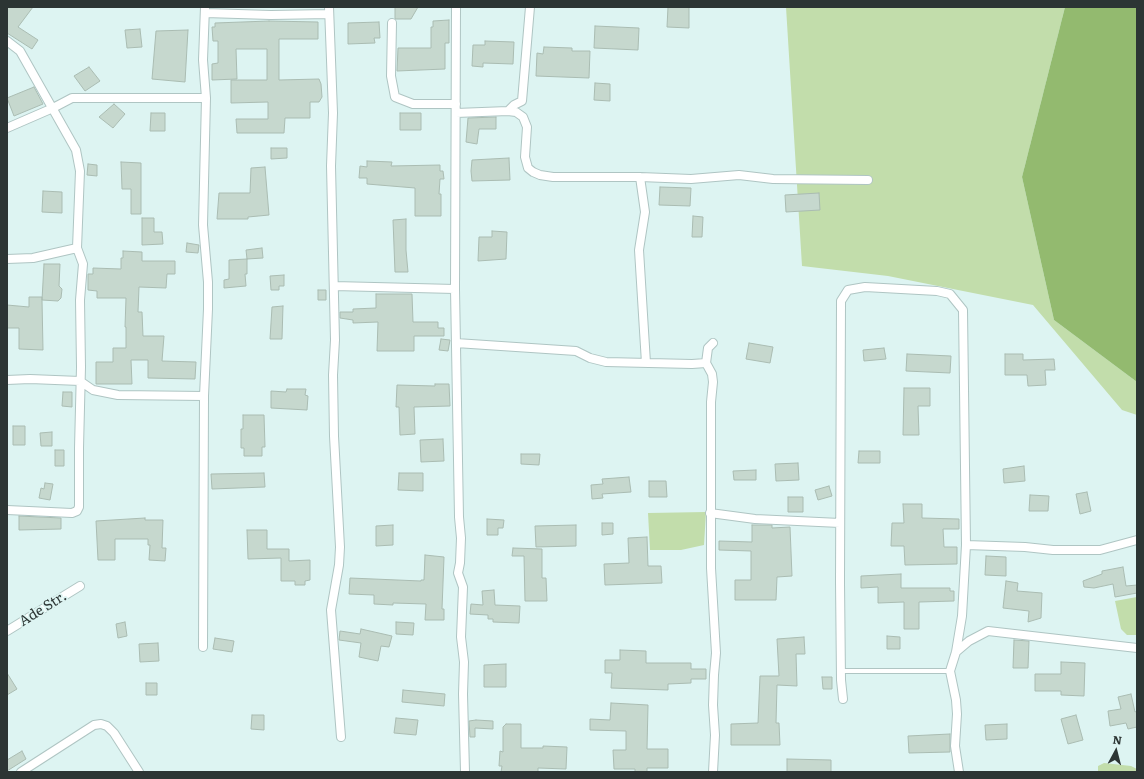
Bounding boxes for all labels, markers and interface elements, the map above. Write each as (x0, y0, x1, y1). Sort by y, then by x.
street label: Ade Str. (16, 588, 70, 630)
north arrow (1096, 731, 1136, 771)
text: N (1112, 731, 1123, 748)

